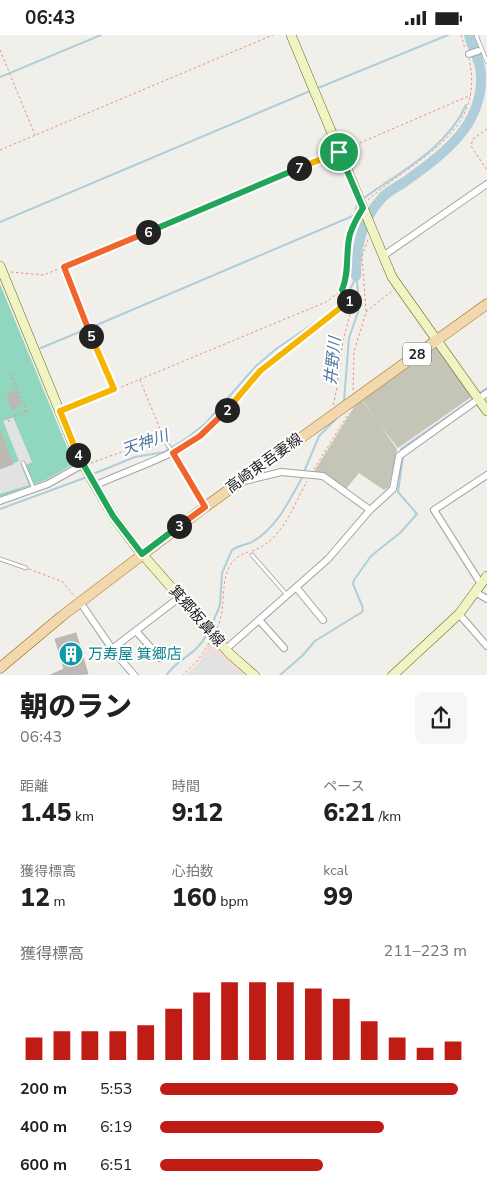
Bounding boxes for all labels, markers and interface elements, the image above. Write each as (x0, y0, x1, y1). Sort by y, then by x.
text: 06:43 (25, 5, 75, 31)
pin (318, 131, 360, 173)
icon: arrive (325, 138, 353, 166)
pin: 7 (286, 155, 312, 181)
text: 7 (295, 159, 304, 178)
pin: 6 (136, 219, 160, 245)
text: 6 (144, 223, 153, 242)
pin: 1 (336, 289, 362, 313)
text: 1 (345, 292, 354, 311)
pin: 5 (78, 323, 104, 349)
text: 5 (87, 327, 96, 346)
water label: 井野川 (320, 334, 347, 386)
road number: 28 (403, 343, 431, 365)
pin: 2 (214, 397, 240, 423)
text: 2 (223, 401, 232, 420)
water label: 天神川 (119, 424, 173, 461)
street label: 高崎東吾妻線 (222, 428, 306, 498)
pin: 4 (66, 443, 90, 467)
text: 4 (74, 446, 83, 465)
pin: 3 (166, 513, 192, 539)
text: 3 (175, 517, 184, 536)
street label: 箕郷板鼻線 (165, 581, 229, 651)
building icon: 万寿屋 箕郷店 (58, 641, 84, 667)
place label: 万寿屋 箕郷店 (88, 644, 182, 664)
text: 朝のラン (20, 688, 132, 726)
button: share (415, 692, 467, 744)
text: 06:43 (20, 726, 62, 748)
text: 距離 (20, 777, 48, 796)
text: 時間 (172, 777, 200, 796)
text: ペース (323, 777, 365, 796)
text: 1.45 (20, 796, 72, 830)
text: 9:12 (172, 796, 223, 830)
text: 6:21 (323, 796, 375, 830)
text: km (72, 807, 94, 826)
text: /km (375, 807, 401, 826)
text: kcal (323, 861, 348, 880)
text: 獲得標高 (20, 862, 76, 881)
text: 心拍数 (172, 862, 214, 881)
text: 99 (323, 880, 353, 914)
text: 12 (20, 881, 50, 915)
text: 160 (172, 881, 217, 915)
text: m (50, 892, 66, 911)
text: bpm (217, 892, 249, 911)
text: 211–223 m (384, 940, 467, 962)
text: 獲得標高 (20, 943, 84, 965)
text: 200 m (20, 1078, 67, 1100)
text: 5:53 (100, 1078, 132, 1100)
text: 400 m (20, 1116, 67, 1138)
text: 6:19 (100, 1116, 132, 1138)
text: 600 m (20, 1154, 67, 1176)
text: 6:51 (100, 1154, 132, 1176)

